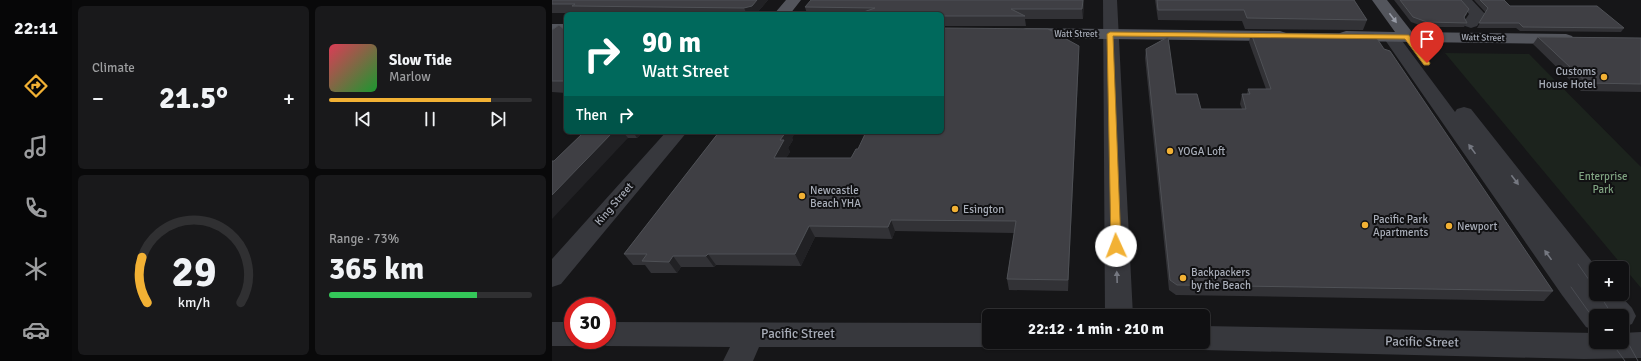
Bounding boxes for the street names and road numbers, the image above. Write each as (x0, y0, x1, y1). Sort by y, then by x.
street label: Watt Street (1054, 29, 1098, 40)
street label: Watt Street (1461, 32, 1505, 44)
street label: King Street (592, 180, 636, 228)
street label: Pacific Street (761, 326, 835, 342)
street label: Pacific Street (1385, 333, 1459, 351)

